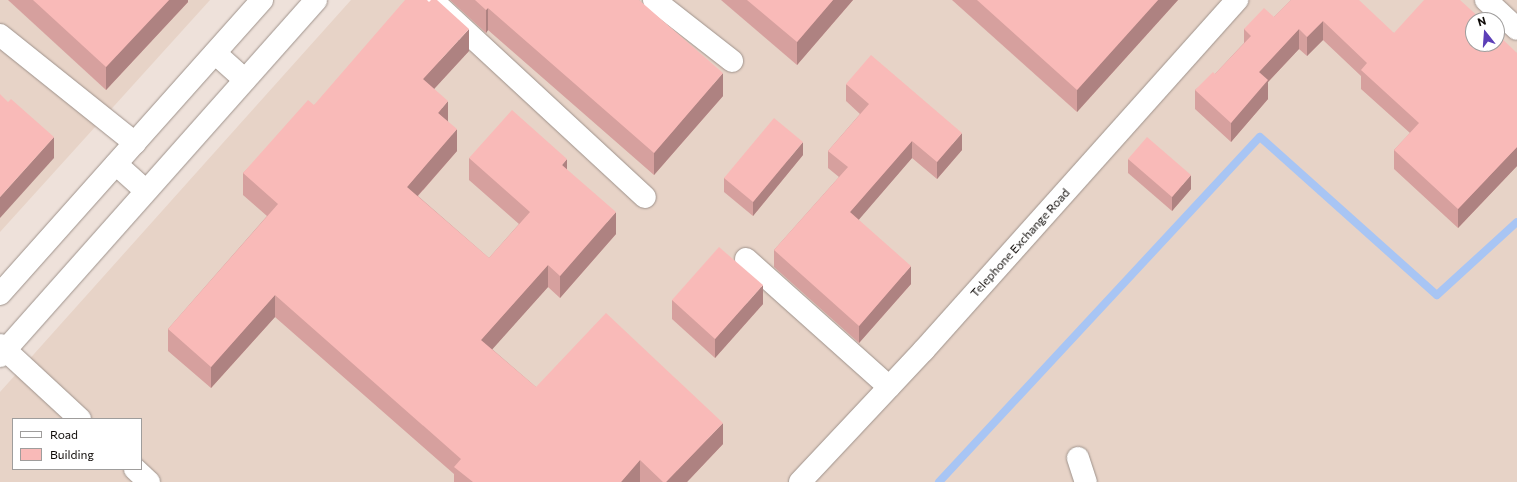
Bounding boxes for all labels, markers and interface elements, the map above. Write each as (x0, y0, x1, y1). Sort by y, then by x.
north arrow (1465, 12, 1505, 52)
text: N (1476, 14, 1487, 28)
street label: Telephone Exchange Road (967, 186, 1073, 300)
legend (12, 418, 142, 470)
text: Road (50, 427, 78, 441)
text: Building (50, 447, 94, 461)

